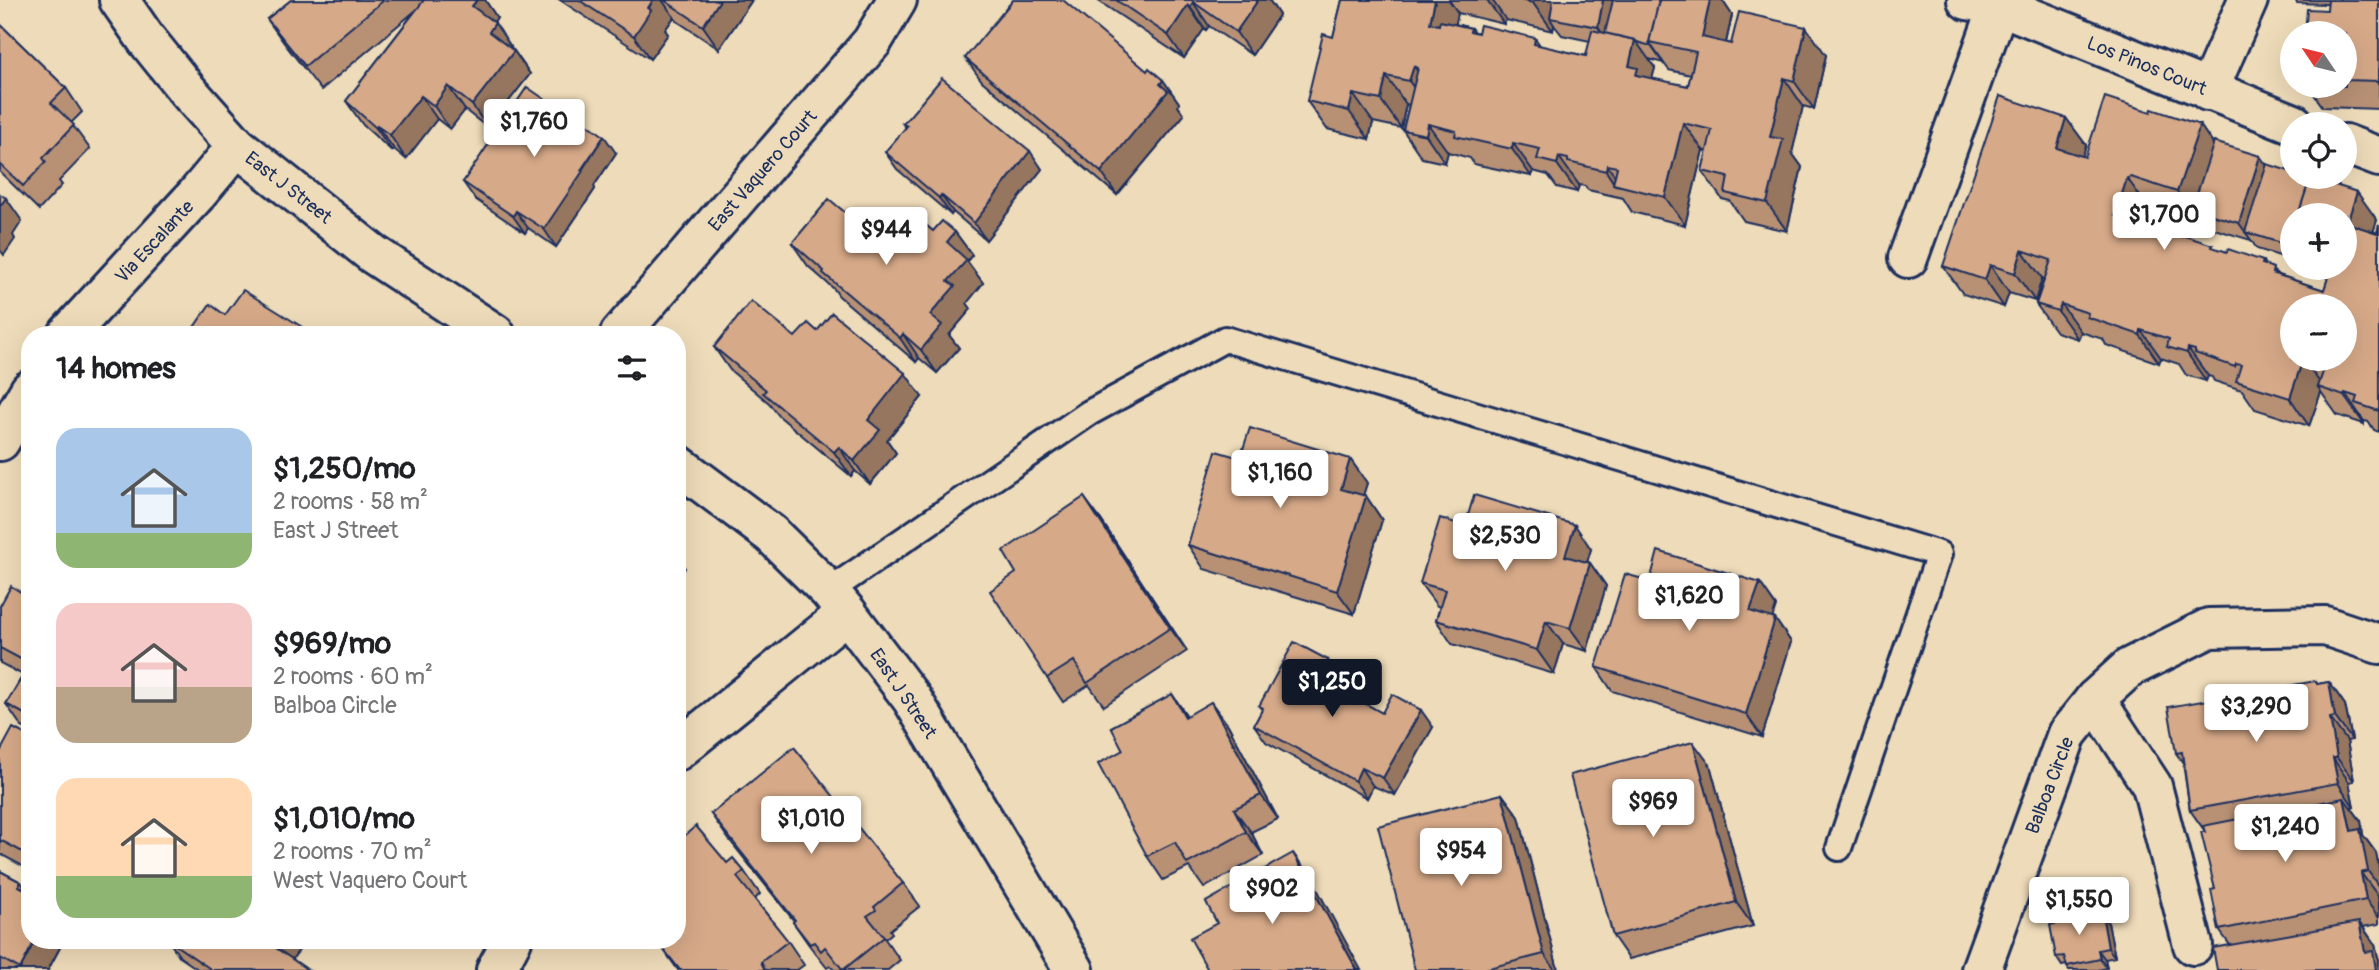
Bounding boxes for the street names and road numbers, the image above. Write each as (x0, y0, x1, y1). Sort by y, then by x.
street label: Los Pinos Court (2083, 31, 2210, 101)
street label: East Vaquero Court (703, 105, 822, 237)
street label: East J Street (240, 146, 337, 229)
street label: Via Escalante (110, 195, 200, 288)
street label: East J Street (864, 644, 942, 744)
street label: Balboa Circle (2020, 733, 2080, 837)

